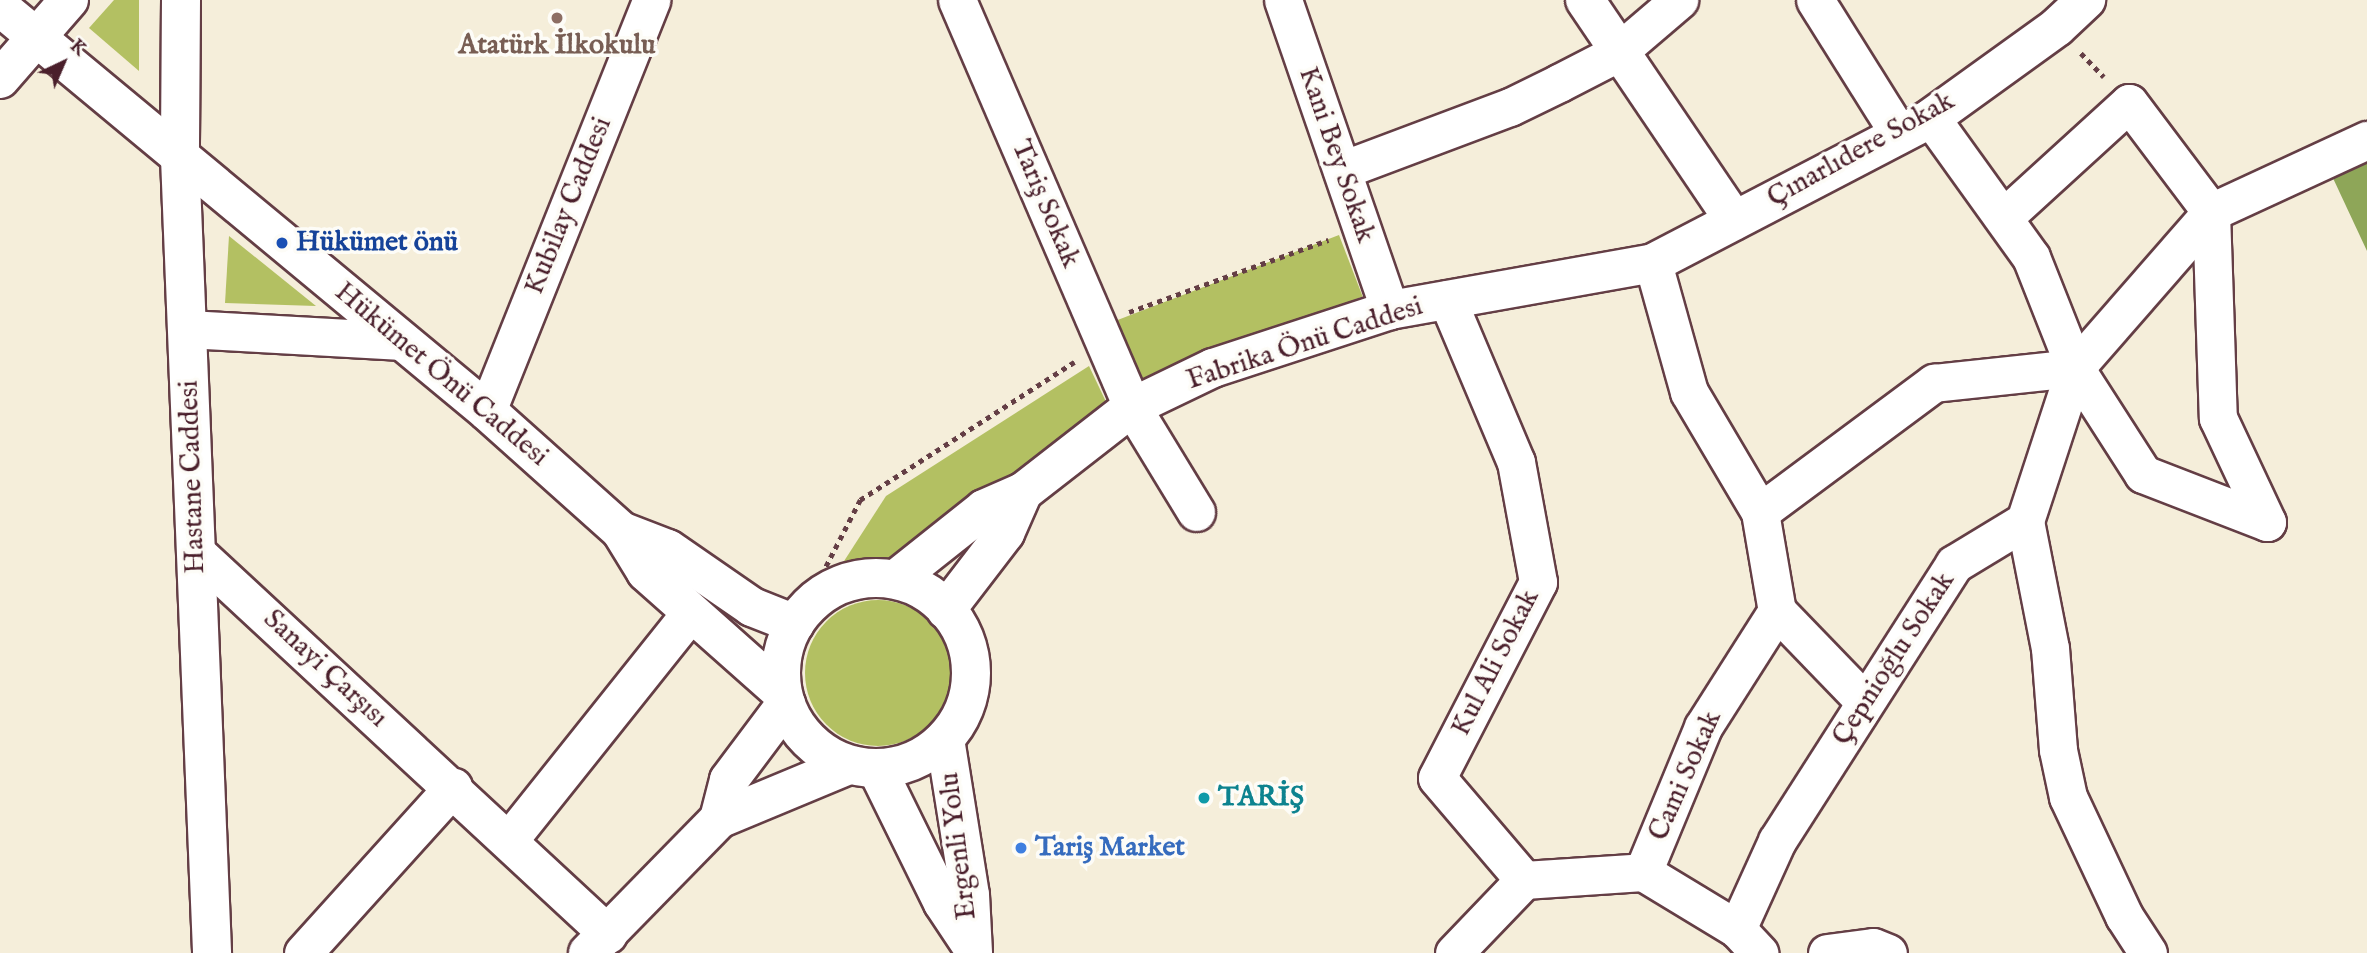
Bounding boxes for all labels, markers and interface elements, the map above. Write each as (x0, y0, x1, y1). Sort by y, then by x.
marker: Atatürk İlkokulu (549, 10, 565, 26)
north arrow (28, 28, 98, 98)
place label: Atatürk İlkokulu (459, 29, 655, 63)
text: K (64, 34, 91, 61)
street label: Kani Bey Sokak (1290, 63, 1382, 247)
street label: Çınarlıdere Sokak (1762, 85, 1960, 215)
street label: Kubilay Caddesi (518, 112, 620, 300)
street label: Tariş Sokak (1003, 135, 1087, 273)
place label: Hükümet önü (296, 226, 458, 260)
marker: Hükümet önü (274, 235, 290, 251)
street label: Hükümet Önü Caddesi (327, 276, 555, 474)
street label: Fabrika Önü Caddesi (1183, 290, 1427, 398)
street label: Hastane Caddesi (173, 380, 213, 574)
street label: Çepnioğlu Sokak (1825, 566, 1963, 752)
street label: Kul Ali Sokak (1445, 584, 1547, 742)
street label: Sanayi Çarşısı (256, 603, 394, 735)
street label: Cami Sokak (1642, 706, 1730, 846)
street label: Ergenli Yolu (933, 770, 985, 922)
place label: TARİŞ (1218, 781, 1304, 815)
marker: TARİŞ (1196, 790, 1212, 806)
place label: Tariş Market (1035, 831, 1185, 865)
marker: Tariş Market (1013, 840, 1029, 856)

